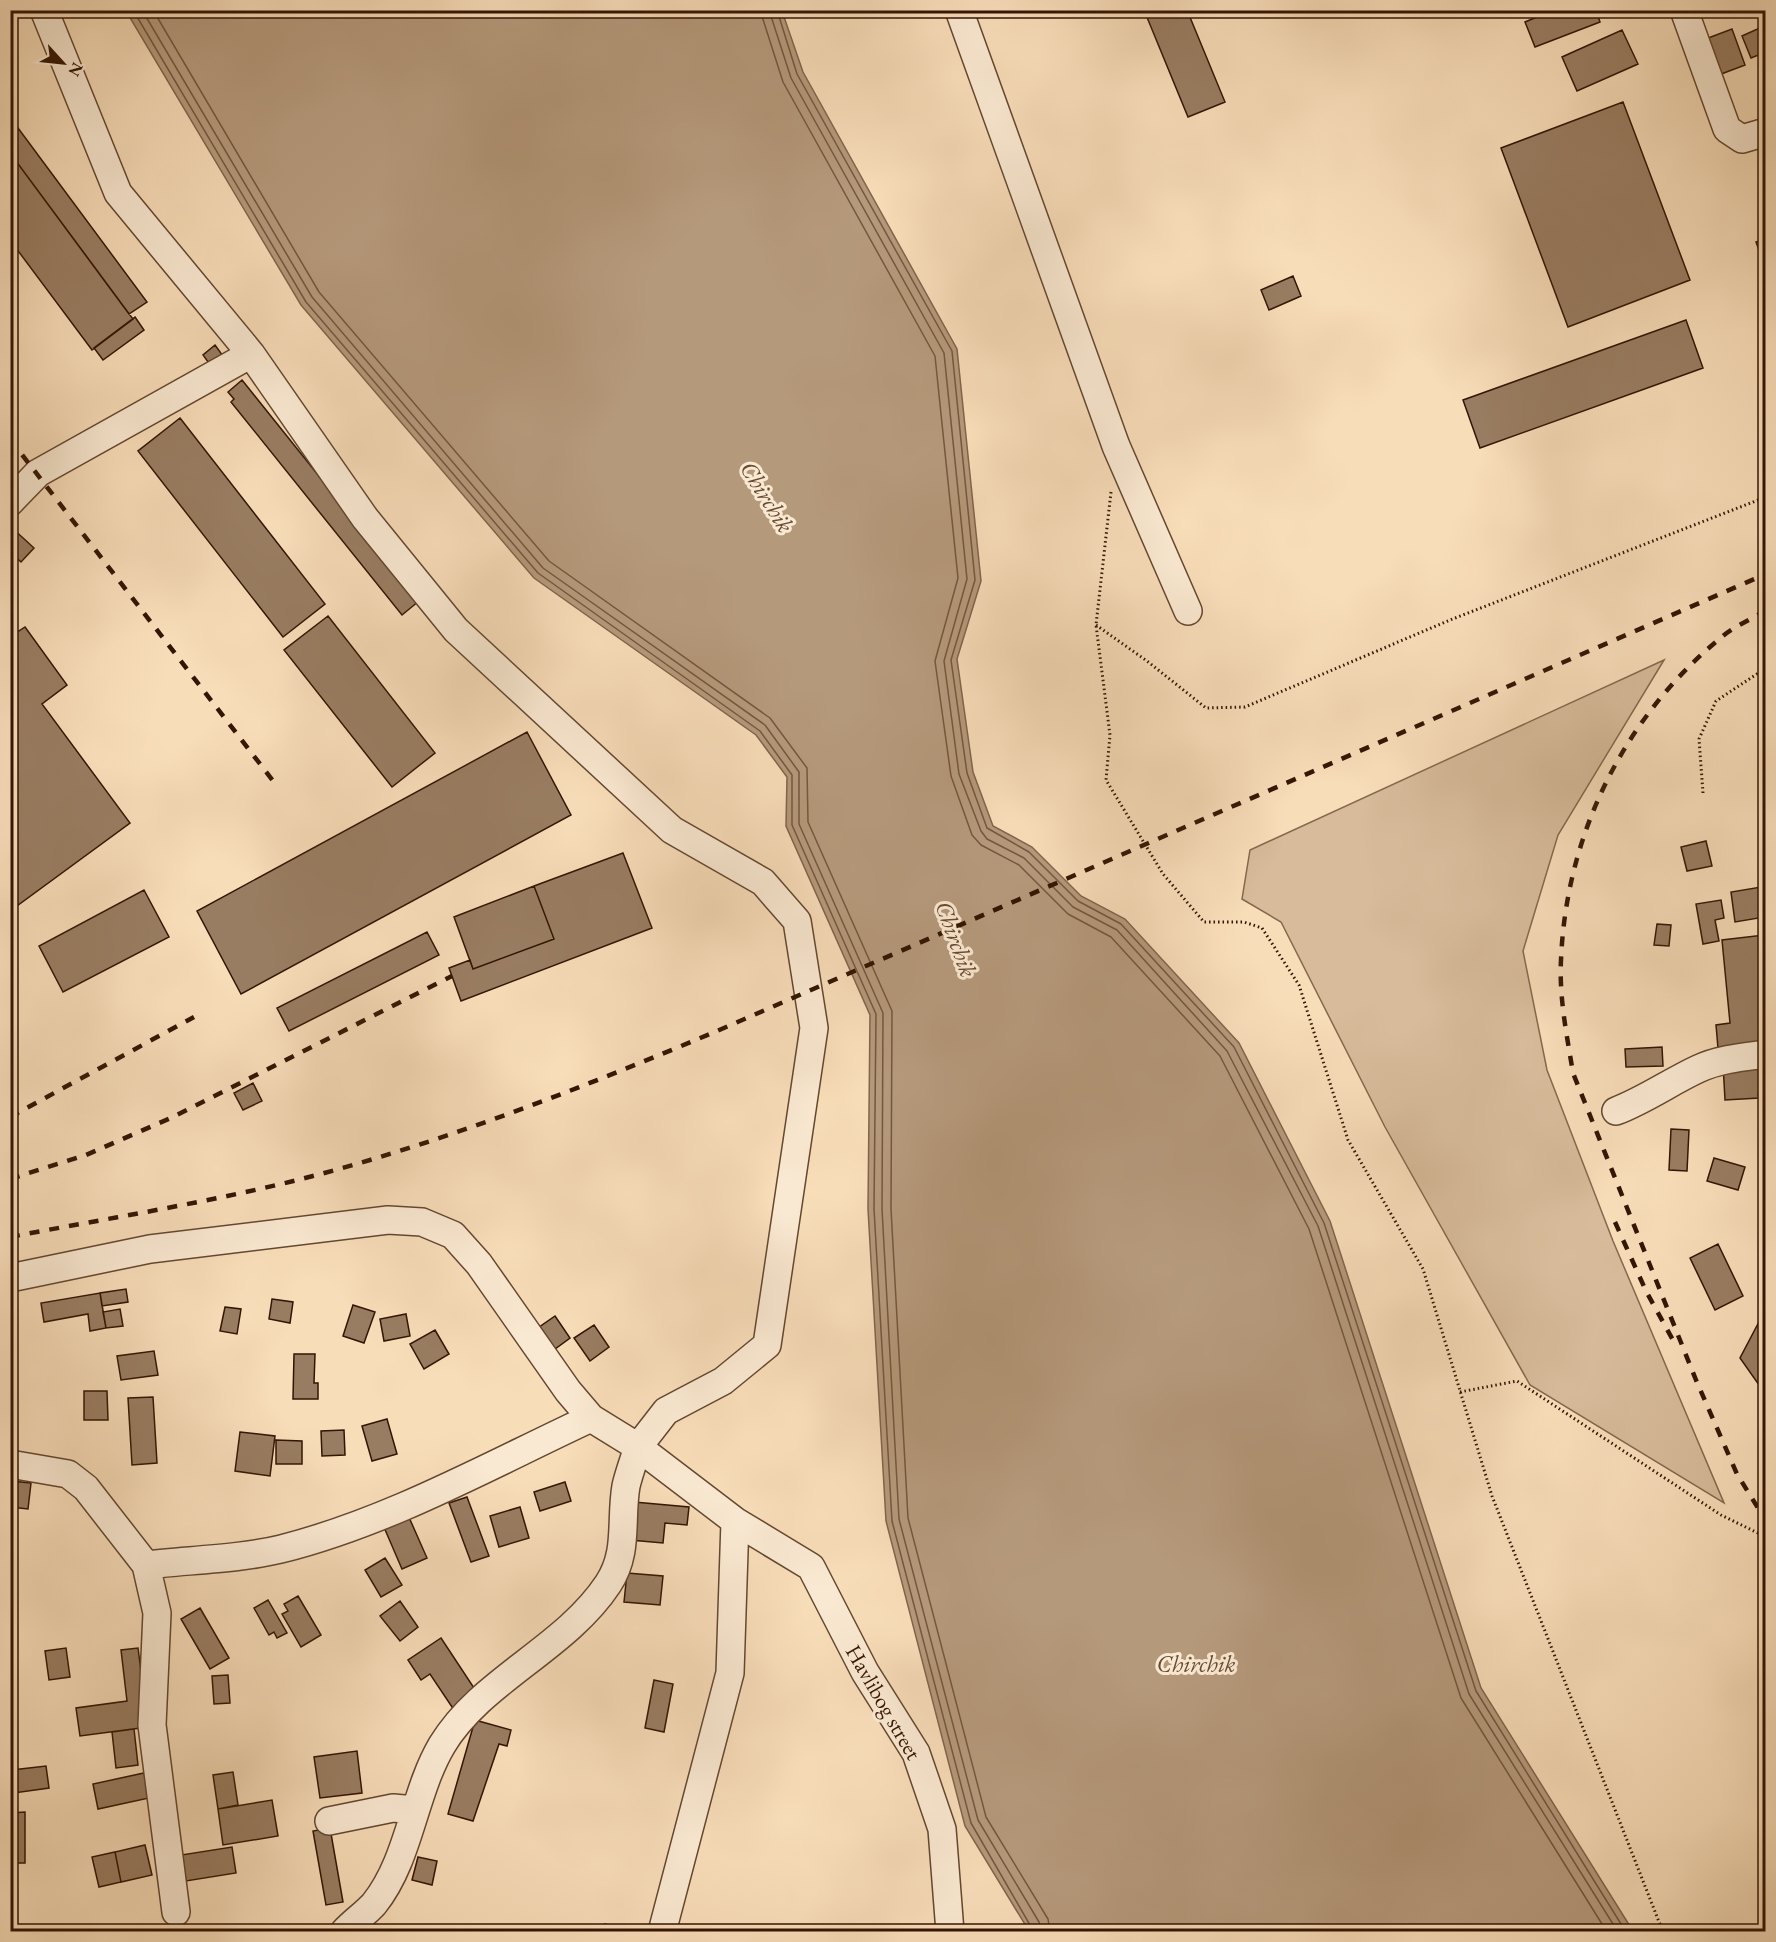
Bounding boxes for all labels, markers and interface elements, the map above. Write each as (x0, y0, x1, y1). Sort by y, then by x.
north arrow (33, 33, 93, 93)
text: N (64, 59, 88, 80)
water label: Chirchik (733, 455, 801, 538)
water label: Chirchik (928, 897, 985, 981)
street label: Hаvlibog street (839, 1639, 928, 1765)
water label: Chirchik (1157, 1648, 1235, 1679)

